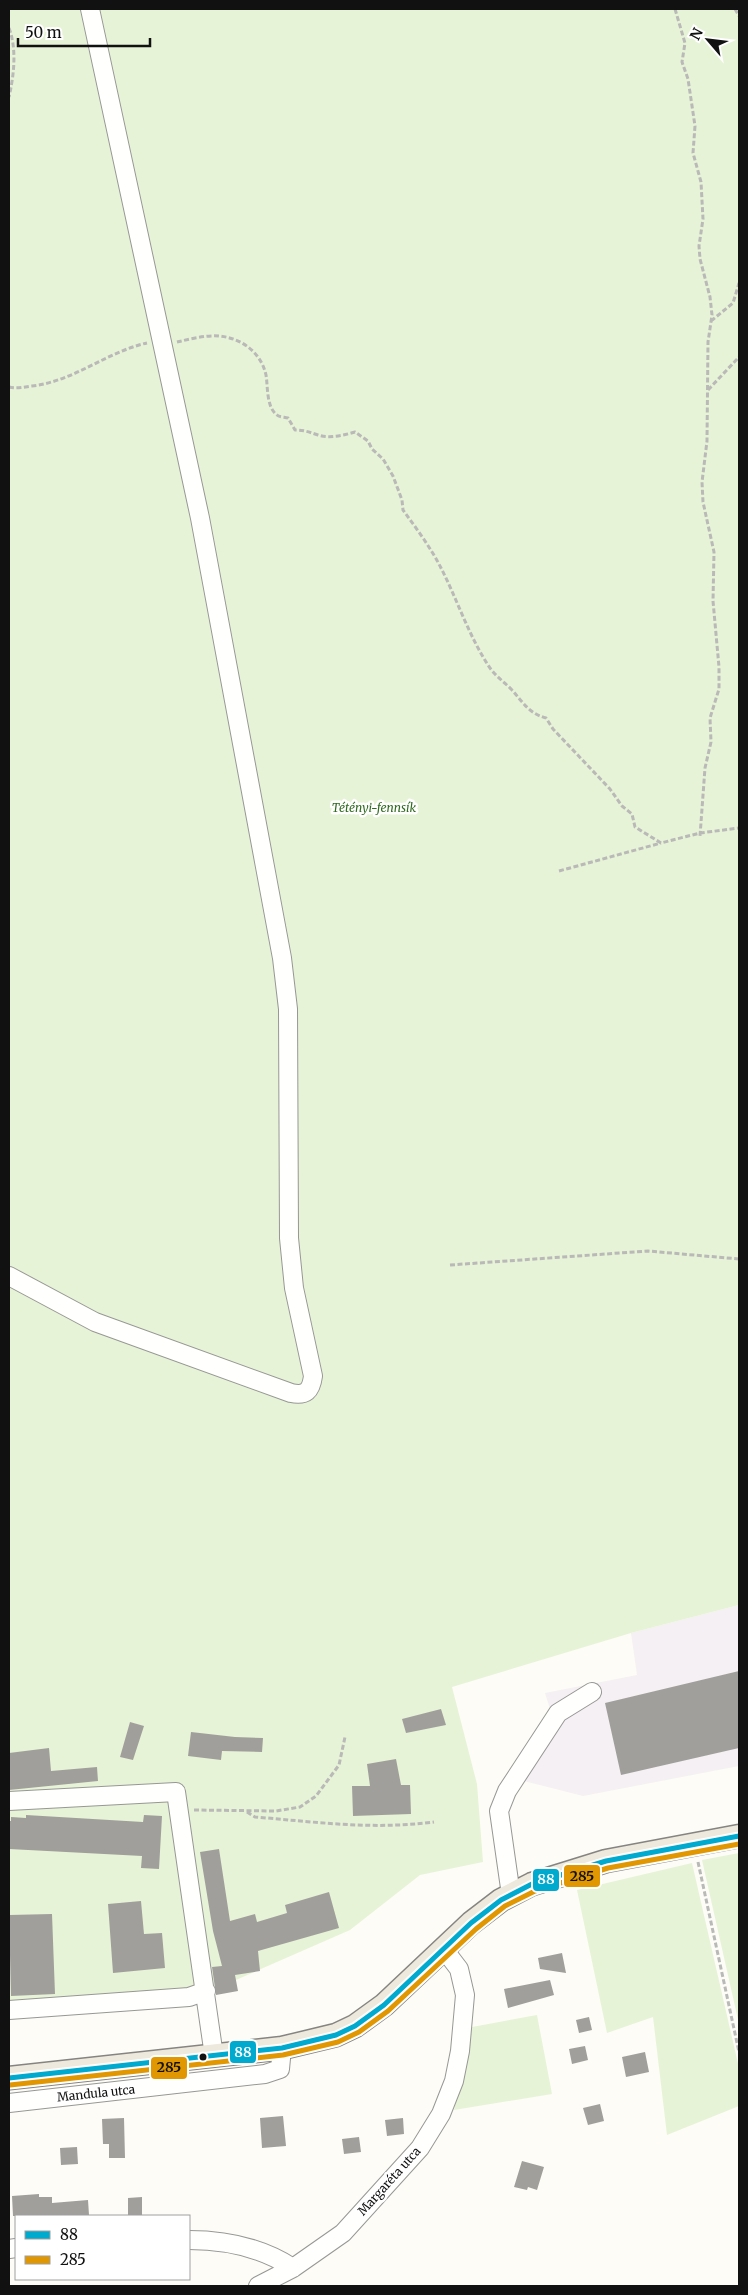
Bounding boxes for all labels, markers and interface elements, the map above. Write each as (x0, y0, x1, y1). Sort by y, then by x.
scale bar (18, 15, 150, 47)
north arrow (683, 15, 733, 65)
text: 50 m (25, 23, 62, 42)
text: N (686, 25, 707, 43)
park label: Tétényi-fennsík (332, 800, 417, 815)
line badge: 285 (563, 1864, 601, 1888)
text: 285 (570, 1867, 594, 1885)
line badge: 88 (532, 1868, 560, 1892)
text: 88 (537, 1870, 555, 1888)
line badge: 88 (229, 2040, 257, 2064)
text: 88 (234, 2043, 252, 2061)
unlabelled marker (198, 2052, 208, 2062)
line badge: 285 (150, 2056, 188, 2080)
text: 285 (157, 2058, 181, 2076)
street label: Mandula utca (56, 2081, 136, 2105)
street label: Margaréta utca (354, 2143, 424, 2218)
legend (15, 2215, 190, 2280)
text: 88 (60, 2225, 78, 2244)
text: 285 (60, 2250, 86, 2269)

